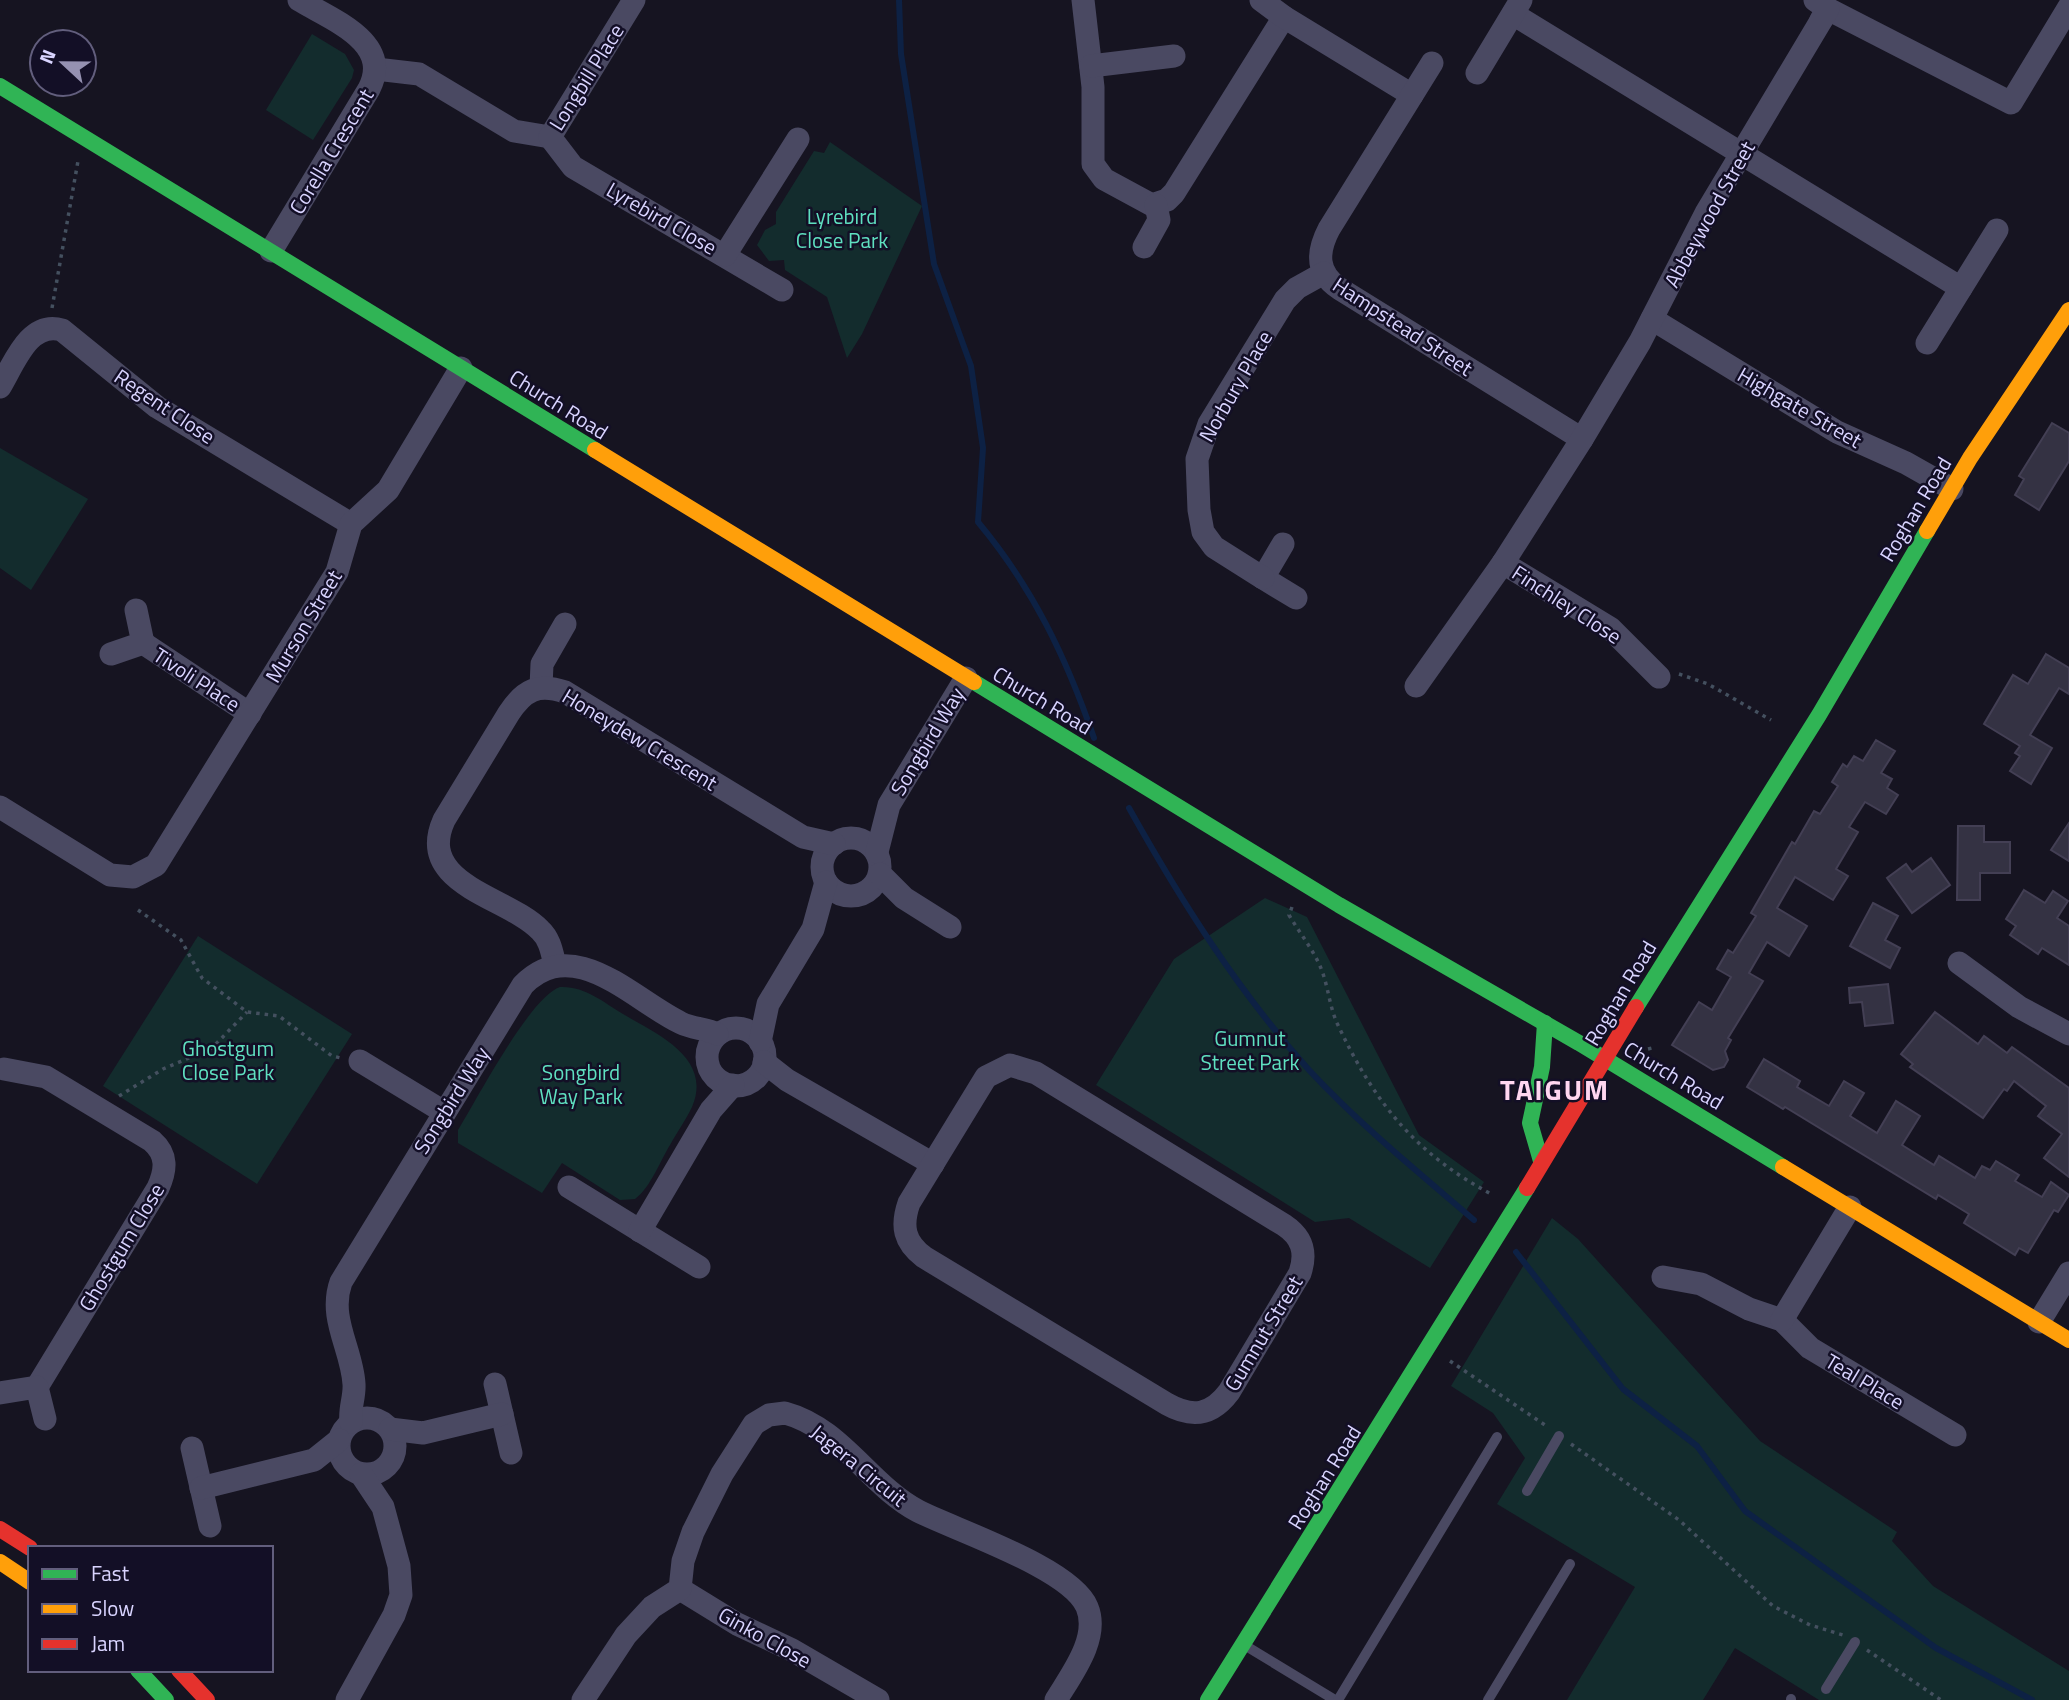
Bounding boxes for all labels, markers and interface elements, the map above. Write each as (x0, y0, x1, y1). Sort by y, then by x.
street label: Longbill Place (540, 17, 632, 137)
north arrow (28, 28, 98, 98)
text: N (31, 45, 63, 68)
street label: Corella Crescent (281, 81, 382, 220)
street label: Abbeywood Street (1655, 134, 1763, 293)
street label: Lyrebird Close (601, 173, 723, 263)
park label: Lyrebird Close Park (796, 200, 888, 256)
street label: Hampstead Street (1327, 269, 1480, 384)
street label: Norbury Place (1190, 324, 1280, 448)
street label: Highgate Street (1732, 358, 1869, 456)
street label: Regent Close (108, 360, 222, 452)
street label: Church Road (503, 361, 615, 447)
street label: Roghan Road (1871, 450, 1959, 568)
street label: Finchley Close (1506, 557, 1628, 651)
street label: Murson Street (257, 563, 350, 689)
street label: Tivoli Place (147, 639, 247, 719)
street label: Church Road (987, 658, 1099, 742)
street label: Honeydew Crescent (556, 680, 724, 798)
street label: Songbird Way (882, 681, 972, 801)
street label: Roghan Road (1576, 934, 1664, 1052)
park label: Gumnut Street Park (1201, 1022, 1299, 1078)
park label: Ghostgum Close Park (182, 1032, 274, 1088)
street label: Church Road (1618, 1033, 1730, 1117)
street label: Songbird Way (405, 1040, 497, 1160)
park label: Songbird Way Park (539, 1056, 623, 1112)
district label: TAIGUM (1500, 1068, 1610, 1111)
street label: Ghostgum Close (70, 1177, 172, 1317)
street label: Gumnut Street (1216, 1268, 1311, 1397)
street label: Teal Place (1819, 1345, 1911, 1417)
street label: Jagera Circuit (804, 1416, 915, 1514)
street label: Roghan Road (1279, 1419, 1369, 1535)
legend (28, 1546, 273, 1672)
text: Fast (91, 1557, 130, 1589)
text: Slow (91, 1592, 134, 1624)
street label: Ginko Close (713, 1598, 817, 1676)
text: Jam (91, 1627, 125, 1659)

